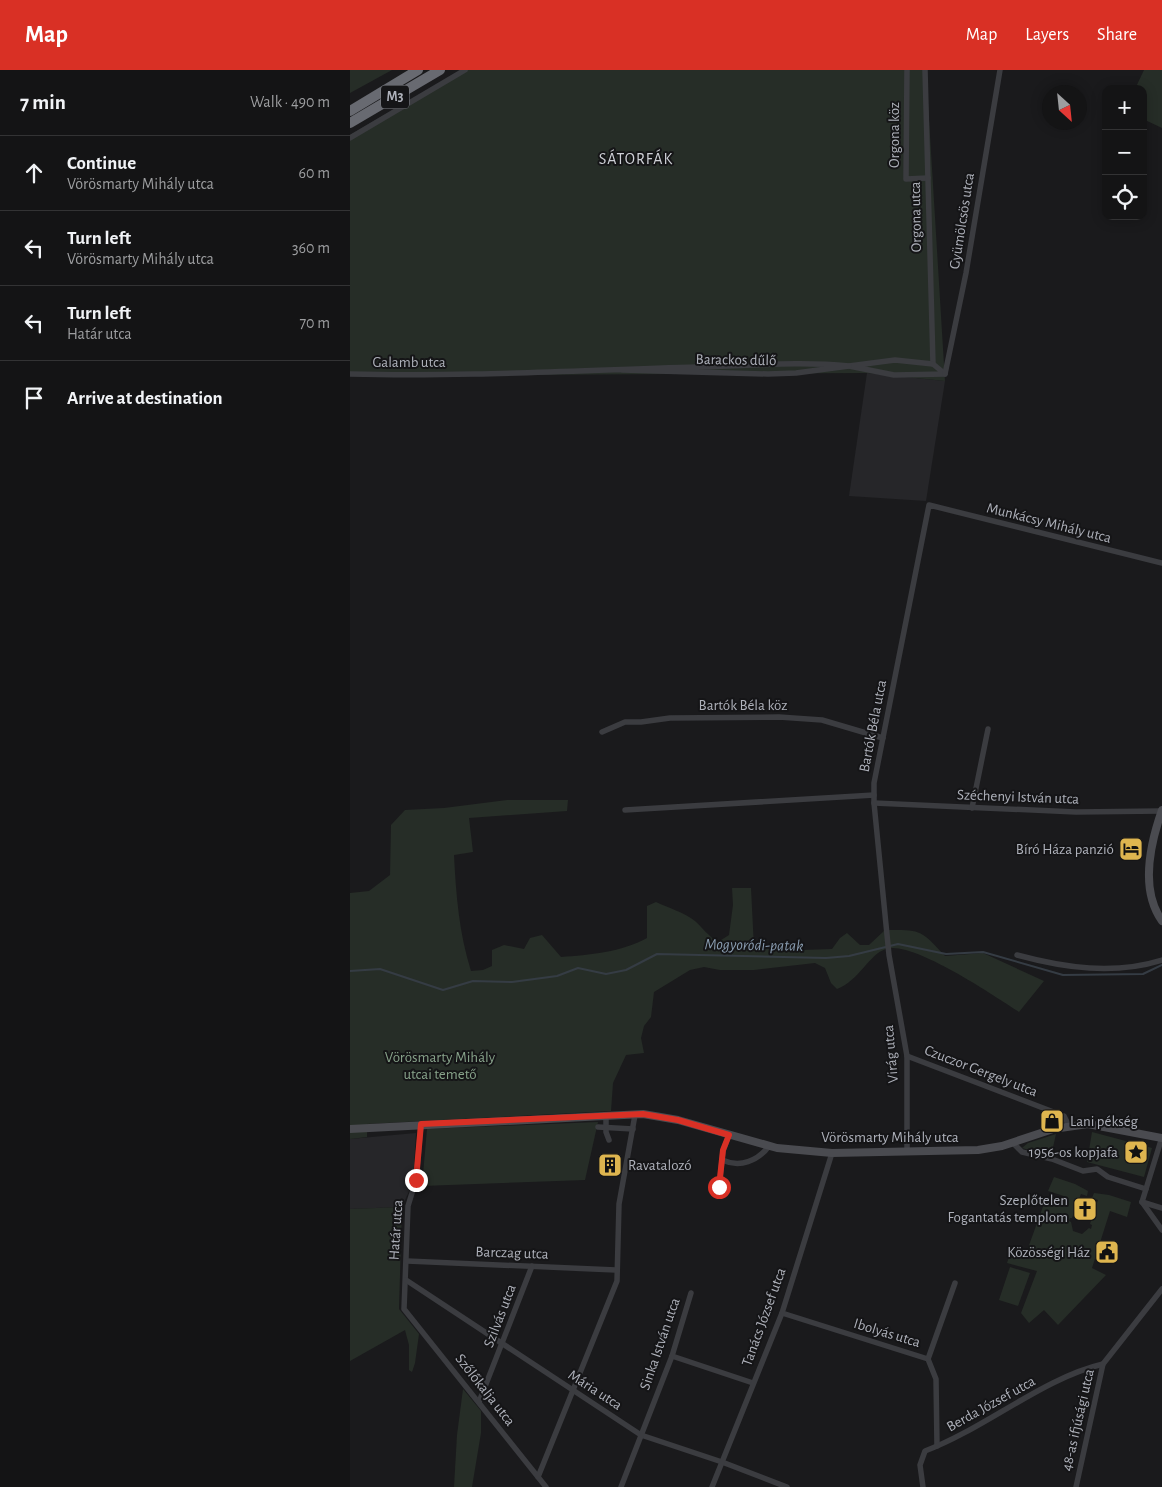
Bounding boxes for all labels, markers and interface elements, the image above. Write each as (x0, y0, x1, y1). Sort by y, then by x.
text: Map (25, 23, 68, 47)
text: Map (966, 26, 997, 44)
text: Layers (1025, 26, 1069, 44)
text: Share (1097, 26, 1137, 44)
north arrow (1042, 85, 1087, 130)
map controls (1102, 85, 1147, 220)
button: + (1102, 85, 1147, 130)
road number: M3 (381, 86, 409, 108)
text: 7 min (20, 92, 66, 113)
text: Walk · 490 m (250, 94, 330, 110)
street label: Orgona köz (887, 102, 902, 168)
button: − (1102, 130, 1147, 175)
district label: SÁTORFÁK (599, 149, 673, 167)
text: Continue (67, 154, 136, 173)
icon: ahead (20, 159, 48, 187)
text: 60 m (299, 165, 330, 181)
street label: Gyümölcsös utca (947, 172, 977, 270)
button: locate (1102, 175, 1147, 220)
text: Vörösmarty Mihály utca (67, 176, 214, 192)
street label: Orgona utca (908, 181, 924, 253)
text: Turn left (67, 229, 131, 248)
icon: left (20, 234, 48, 262)
text: 360 m (292, 240, 330, 256)
text: Vörösmarty Mihály utca (67, 251, 214, 267)
text: Turn left (67, 304, 131, 323)
icon: left (20, 309, 48, 337)
text: 70 m (299, 315, 330, 331)
text: Határ utca (67, 326, 132, 342)
street label: Barackos dűlő (696, 352, 776, 368)
street label: Galamb utca (372, 355, 446, 370)
icon: arrive (20, 384, 48, 412)
text: Arrive at destination (67, 389, 223, 408)
street label: Munkácsy Mihály utca (985, 500, 1113, 546)
street label: Bartók Béla utca (857, 679, 889, 773)
street label: Bartók Béla köz (699, 698, 787, 713)
street label: Széchenyi István utca (957, 787, 1079, 807)
hotel icon: Bíró Háza panzió (1118, 836, 1144, 862)
place label: Bíró Háza panzió (1016, 842, 1114, 857)
water label: Mogyoródi-patak (704, 936, 804, 955)
street label: Virág utca (881, 1024, 901, 1084)
street label: Czuczor Gergely utca (922, 1043, 1040, 1099)
park label: Vörösmarty Mihály utcai temető (385, 1050, 496, 1082)
shop icon: Lani pékség (1039, 1108, 1065, 1134)
place label: Lani pékség (1070, 1114, 1139, 1129)
street label: Vörösmarty Mihály utca (821, 1130, 959, 1145)
place icon: 1956-os kopjafa (1123, 1139, 1149, 1165)
place label: 1956-os kopjafa (1029, 1145, 1118, 1160)
building icon: Ravatalozó (597, 1152, 623, 1178)
place label: Ravatalozó (628, 1158, 692, 1173)
route end (405, 1169, 428, 1192)
route start (708, 1176, 731, 1199)
place label: Szeplőtelen Fogantatás templom (948, 1193, 1068, 1225)
church icon: Szeplőtelen Fogantatás templom (1072, 1196, 1098, 1222)
street label: Határ utca (386, 1199, 406, 1261)
public building icon: Közösségi Ház (1094, 1239, 1120, 1265)
street label: Barczag utca (475, 1244, 549, 1262)
place label: Közösségi Ház (1007, 1245, 1090, 1260)
street label: Tanács József utca (739, 1266, 789, 1368)
street label: Szilvás utca (481, 1282, 519, 1350)
street label: Sinka István utca (637, 1296, 683, 1392)
street label: Ibolyás utca (852, 1316, 922, 1350)
street label: Szőlőkalja utca (452, 1351, 518, 1429)
street label: Mária utca (565, 1367, 625, 1413)
street label: 48-as ifjúsági utca (1059, 1367, 1097, 1473)
street label: Berda József utca (944, 1373, 1038, 1435)

